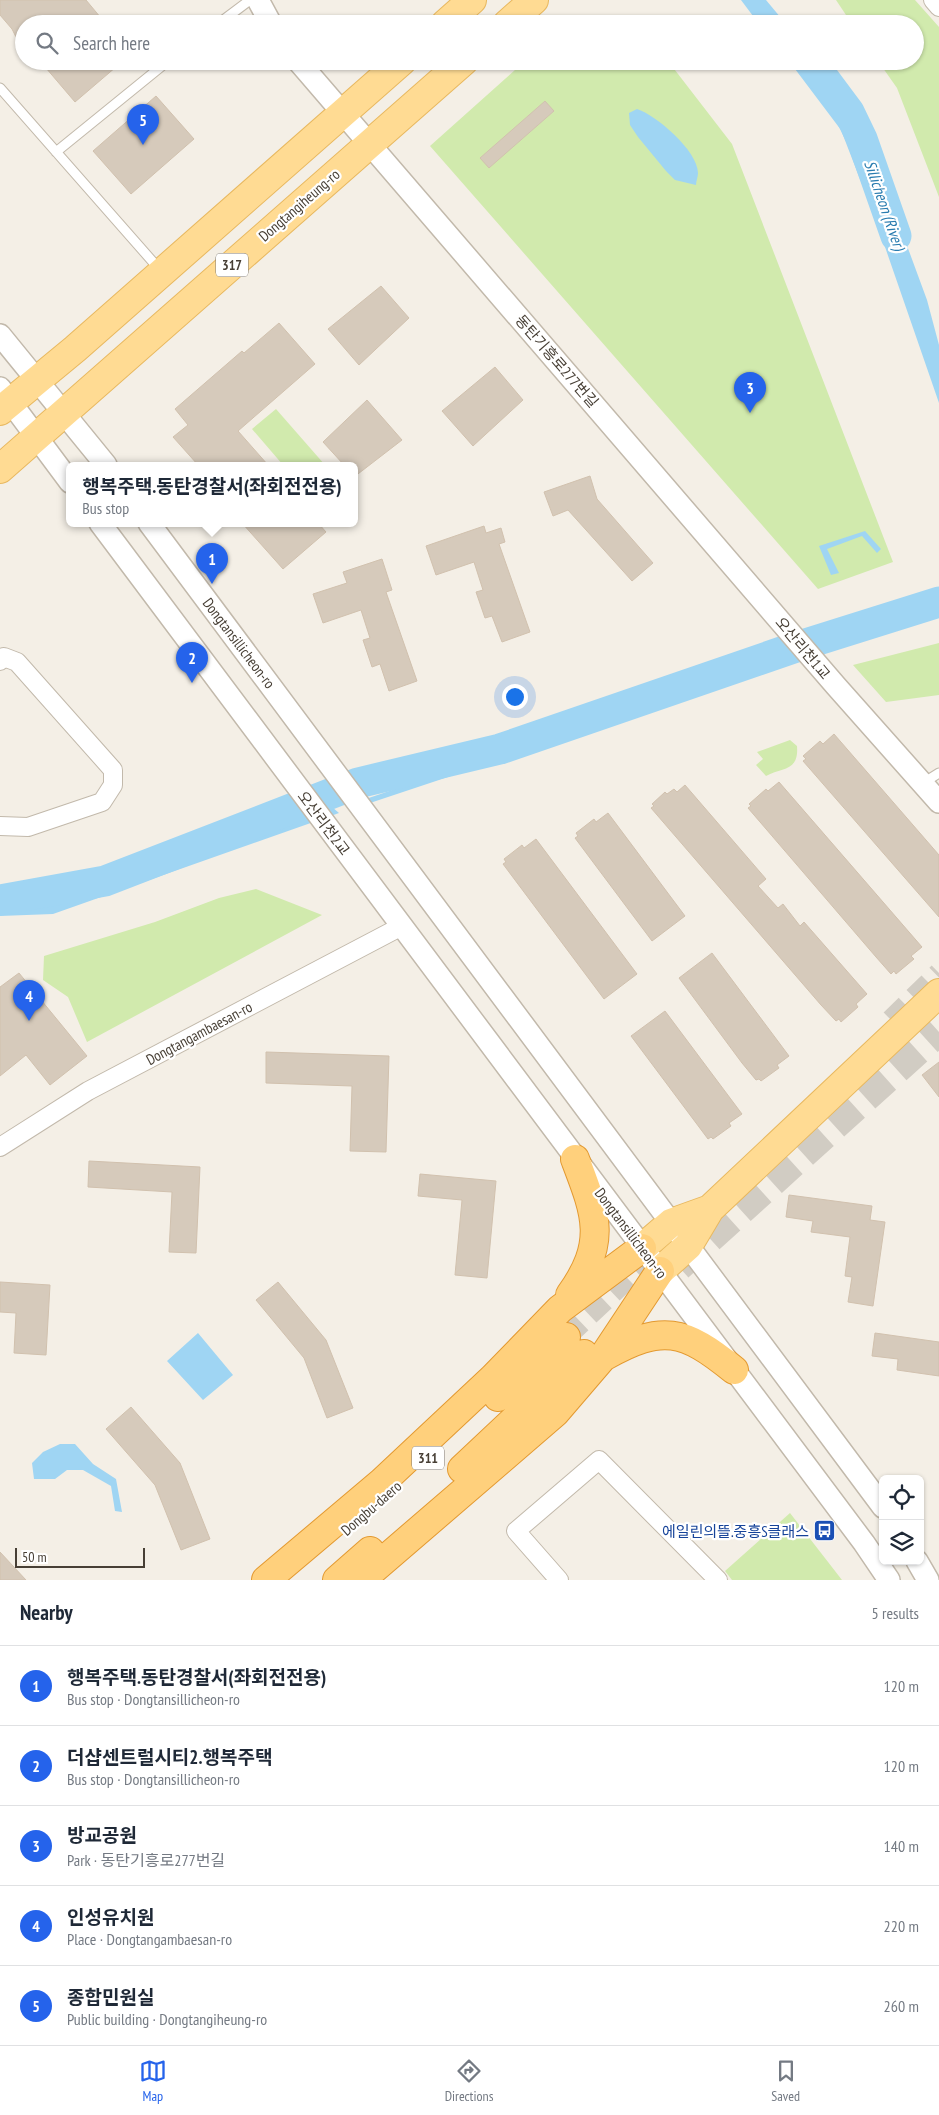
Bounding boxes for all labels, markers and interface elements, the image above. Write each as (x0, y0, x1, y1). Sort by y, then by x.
search box (15, 15, 924, 70)
icon: search (33, 29, 61, 57)
text: Search here (73, 31, 150, 55)
pin: 5 (127, 104, 159, 145)
water label: Sillicheon (River) (860, 157, 910, 255)
street label: Dongtangiheung-ro (255, 165, 343, 245)
road number: 317 (216, 254, 248, 276)
street label: 동탄기흥로277번길 (511, 311, 603, 411)
pin: 3 (734, 372, 766, 413)
popup (66, 462, 358, 527)
text: 행복주택.동탄경찰서(좌회전전용) (82, 474, 342, 498)
text: Bus stop (82, 498, 129, 518)
pin: 1 (196, 543, 228, 584)
street label: Dongtansillicheon-ro (199, 594, 279, 692)
street label: 오산리천1교 (771, 613, 835, 683)
pin: 2 (176, 642, 208, 683)
your location (502, 684, 528, 710)
street label: 오산리천2교 (294, 787, 354, 859)
pin: 4 (13, 980, 45, 1021)
street label: Dongtangambaesan-ro (143, 997, 255, 1069)
street label: Dongtansillicheon-ro (591, 1184, 671, 1282)
road number: 311 (412, 1446, 444, 1470)
map controls (879, 1475, 924, 1565)
button: locate (879, 1475, 924, 1520)
street label: Dongbu-daero (337, 1477, 405, 1539)
bus stop icon: 에일린의뜰.중흥S클래스 (813, 1519, 837, 1543)
button: layers (879, 1520, 924, 1565)
place label: 에일린의뜰.중흥S클래스 (662, 1522, 809, 1541)
scale bar (15, 1545, 145, 1568)
text: 50 m (22, 1548, 47, 1566)
text: Nearby (20, 1599, 73, 1626)
text: 5 results (872, 1603, 919, 1623)
text: 행복주택.동탄경찰서(좌회전전용) (67, 1665, 326, 1689)
text: 1 (32, 1676, 40, 1696)
text: 120 m (884, 1676, 919, 1696)
text: Bus stop · Dongtansillicheon-ro (67, 1689, 240, 1709)
text: 더샵센트럴시티2.행복주택 (67, 1745, 272, 1769)
text: 2 (32, 1756, 40, 1776)
text: 120 m (884, 1756, 919, 1776)
text: Bus stop · Dongtansillicheon-ro (67, 1769, 240, 1789)
text: 방교공원 (67, 1823, 137, 1847)
text: 3 (32, 1836, 40, 1856)
text: 140 m (884, 1836, 919, 1856)
text: Park · 동탄기흥로277번길 (67, 1850, 225, 1870)
text: 인성유치원 (67, 1905, 154, 1929)
text: 4 (32, 1916, 40, 1936)
text: 220 m (884, 1916, 919, 1936)
text: Place · Dongtangambaesan-ro (67, 1929, 232, 1949)
text: 종합민원실 (67, 1985, 154, 2009)
text: 5 (32, 1996, 40, 2016)
text: 260 m (884, 1996, 919, 2016)
text: Public building · Dongtangiheung-ro (67, 2009, 267, 2029)
tab: Map (139, 2057, 167, 2105)
tab: Directions (445, 2057, 493, 2105)
tab: Saved (771, 2057, 800, 2105)

